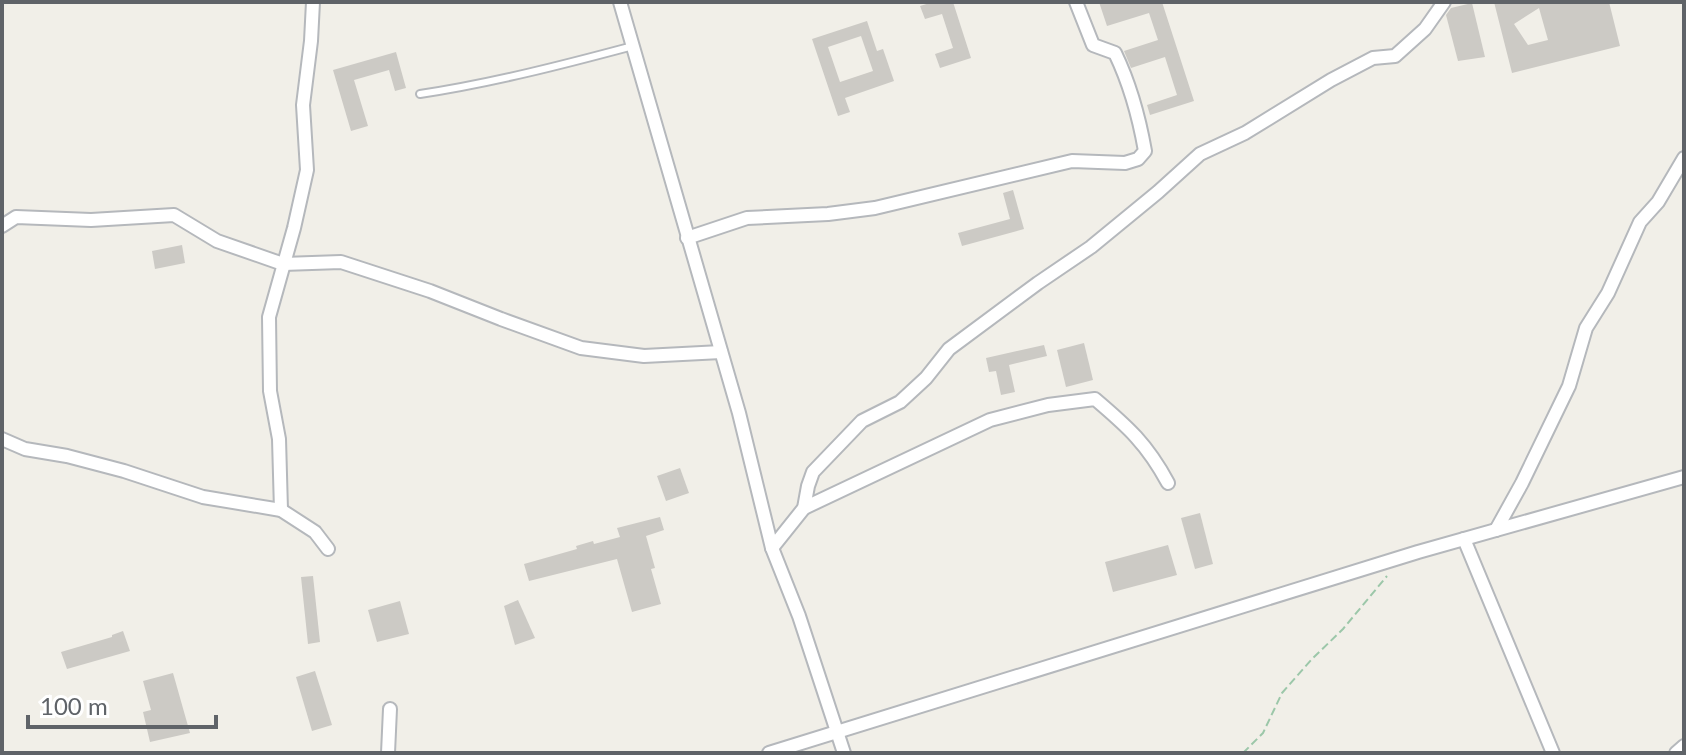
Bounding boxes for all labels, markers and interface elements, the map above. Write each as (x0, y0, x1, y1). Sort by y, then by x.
scale bar (28, 679, 216, 729)
text: 100 m (40, 691, 108, 720)

